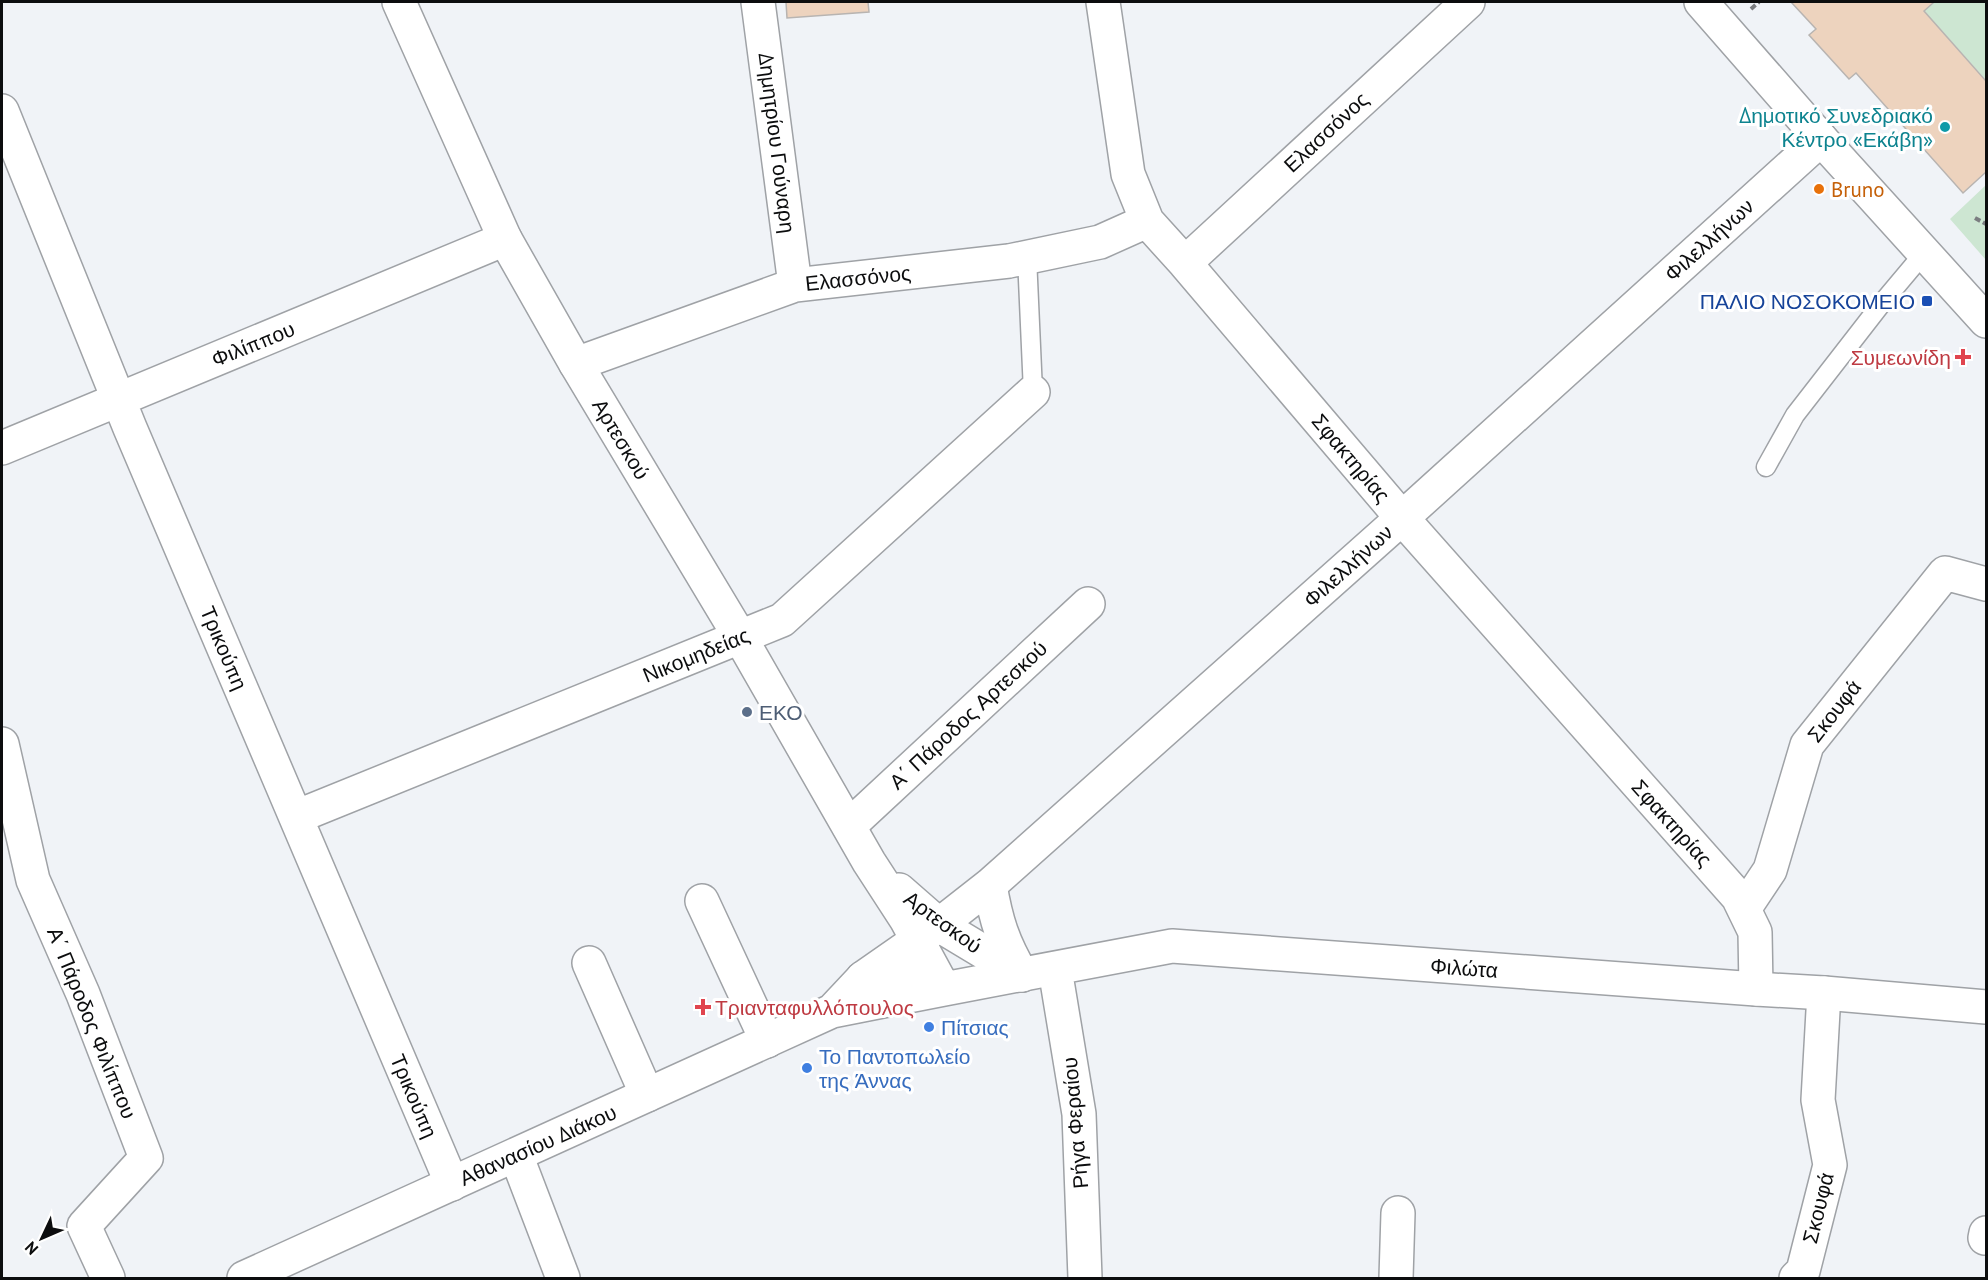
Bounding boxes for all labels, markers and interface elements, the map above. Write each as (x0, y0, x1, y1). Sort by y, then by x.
street label: Δημητρίου Γούναρη (753, 51, 801, 235)
street label: Ελασσόνος (1278, 86, 1374, 178)
place label: Δημοτικό Συνεδριακό Κέντρο «Εκάβη» (1739, 102, 1933, 153)
marker: Δημοτικό Συνεδριακό Κέντρο «Εκάβη» (1938, 120, 1952, 134)
place label: Bruno (1831, 176, 1884, 203)
marker: Bruno (1812, 182, 1826, 196)
street label: Φιλελλήνων (1659, 193, 1759, 287)
street label: Ελασσόνος (804, 259, 912, 297)
place label: ΠΑΛΙΟ ΝΟΣΟΚΟΜΕΙΟ (1700, 288, 1915, 315)
marker: ΠΑΛΙΟ ΝΟΣΟΚΟΜΕΙΟ (1920, 294, 1934, 308)
street label: Φιλίππου (207, 315, 299, 373)
place label: Συμεωνίδη (1851, 344, 1951, 371)
marker: Συμεωνίδη (1956, 350, 1970, 364)
street label: Αρτεσκού (586, 394, 656, 484)
street label: Σφακτηρίας (1306, 408, 1396, 508)
street label: Φιλελλήνων (1298, 519, 1398, 613)
street label: Τρικούπη (194, 602, 254, 694)
street label: Νικομηδείας (639, 621, 753, 689)
street label: Α΄ Πάροδος Αρτεσκού (883, 635, 1053, 795)
street label: Σκουφά (1801, 674, 1867, 748)
place label: ΕΚΟ (759, 699, 803, 726)
marker: ΕΚΟ (740, 705, 754, 719)
street label: Σφακτηρίας (1626, 774, 1718, 872)
street label: Αρτεσκού (899, 885, 987, 959)
street label: Α΄ Πάροδος Φιλίππου (41, 923, 143, 1123)
street label: Φιλώτα (1429, 952, 1499, 984)
place label: Τριανταφυλλόπουλος (715, 994, 914, 1021)
marker: Τριανταφυλλόπουλος (696, 1000, 710, 1014)
place label: Πίτσιας (941, 1014, 1009, 1041)
marker: Πίτσιας (922, 1020, 936, 1034)
place label: Το Παντοπωλείο της Άννας (819, 1043, 970, 1094)
street label: Τρικούπη (384, 1050, 444, 1142)
street label: Ρήγα Φεραίου (1056, 1056, 1094, 1190)
marker: Το Παντοπωλείο της Άννας (800, 1061, 814, 1075)
street label: Αθανασίου Διάκου (455, 1098, 621, 1192)
street label: Σκουφά (1796, 1170, 1840, 1246)
north arrow (12, 1208, 72, 1268)
text: N (20, 1238, 42, 1259)

